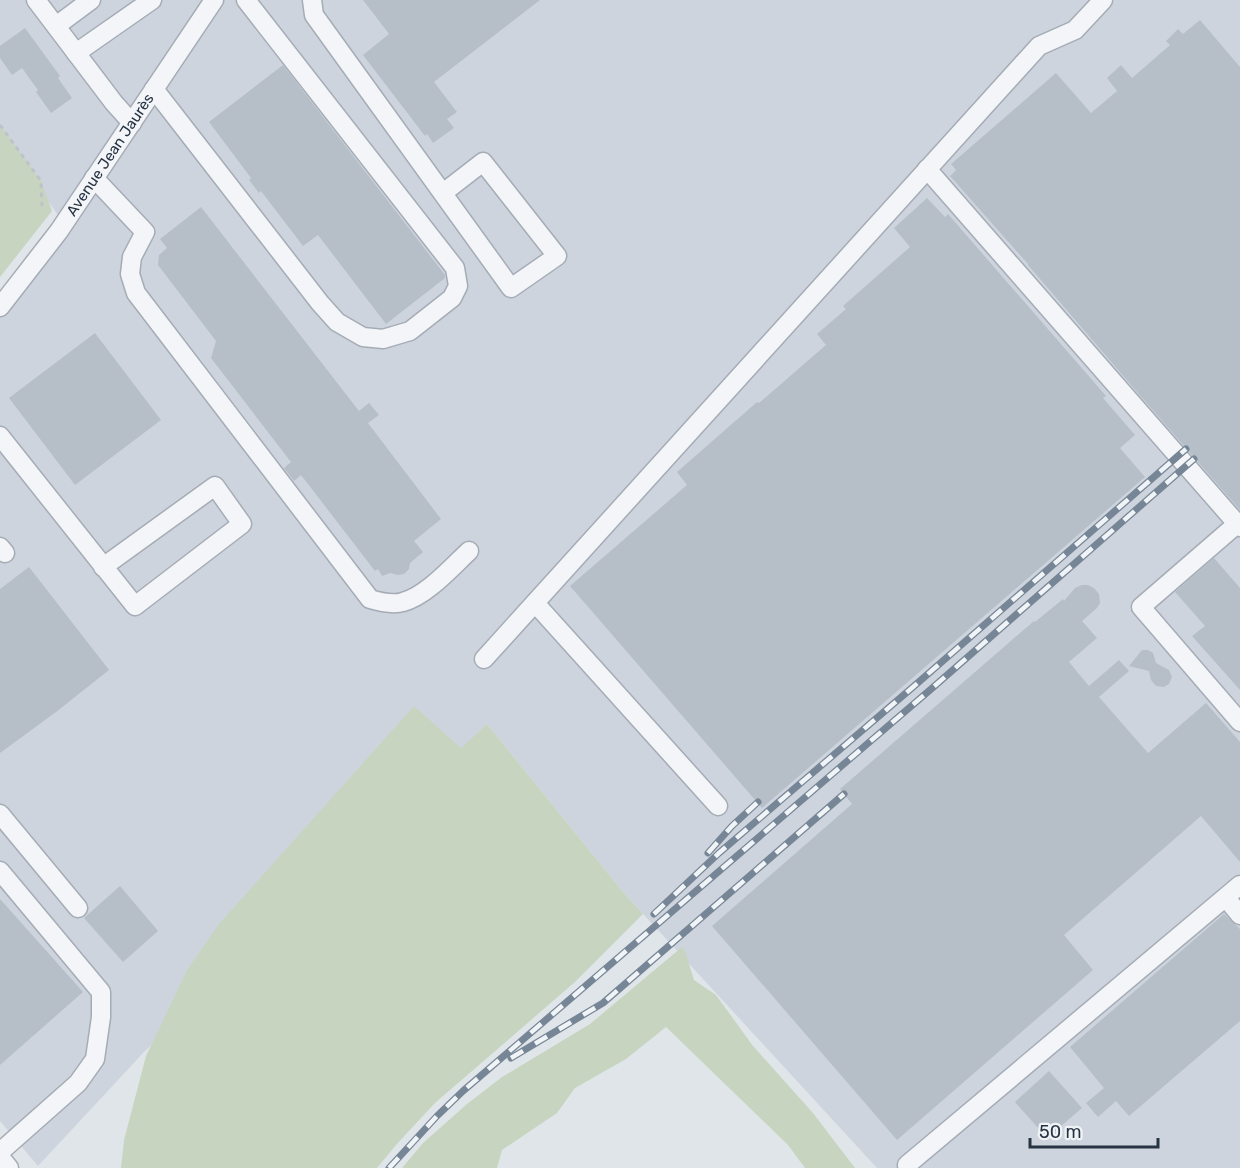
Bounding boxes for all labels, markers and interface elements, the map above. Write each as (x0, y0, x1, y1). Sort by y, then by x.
street label: Avenue Jean Jaurès (63, 90, 158, 219)
scale bar (1030, 1111, 1158, 1149)
text: 50 m (1039, 1121, 1082, 1143)

